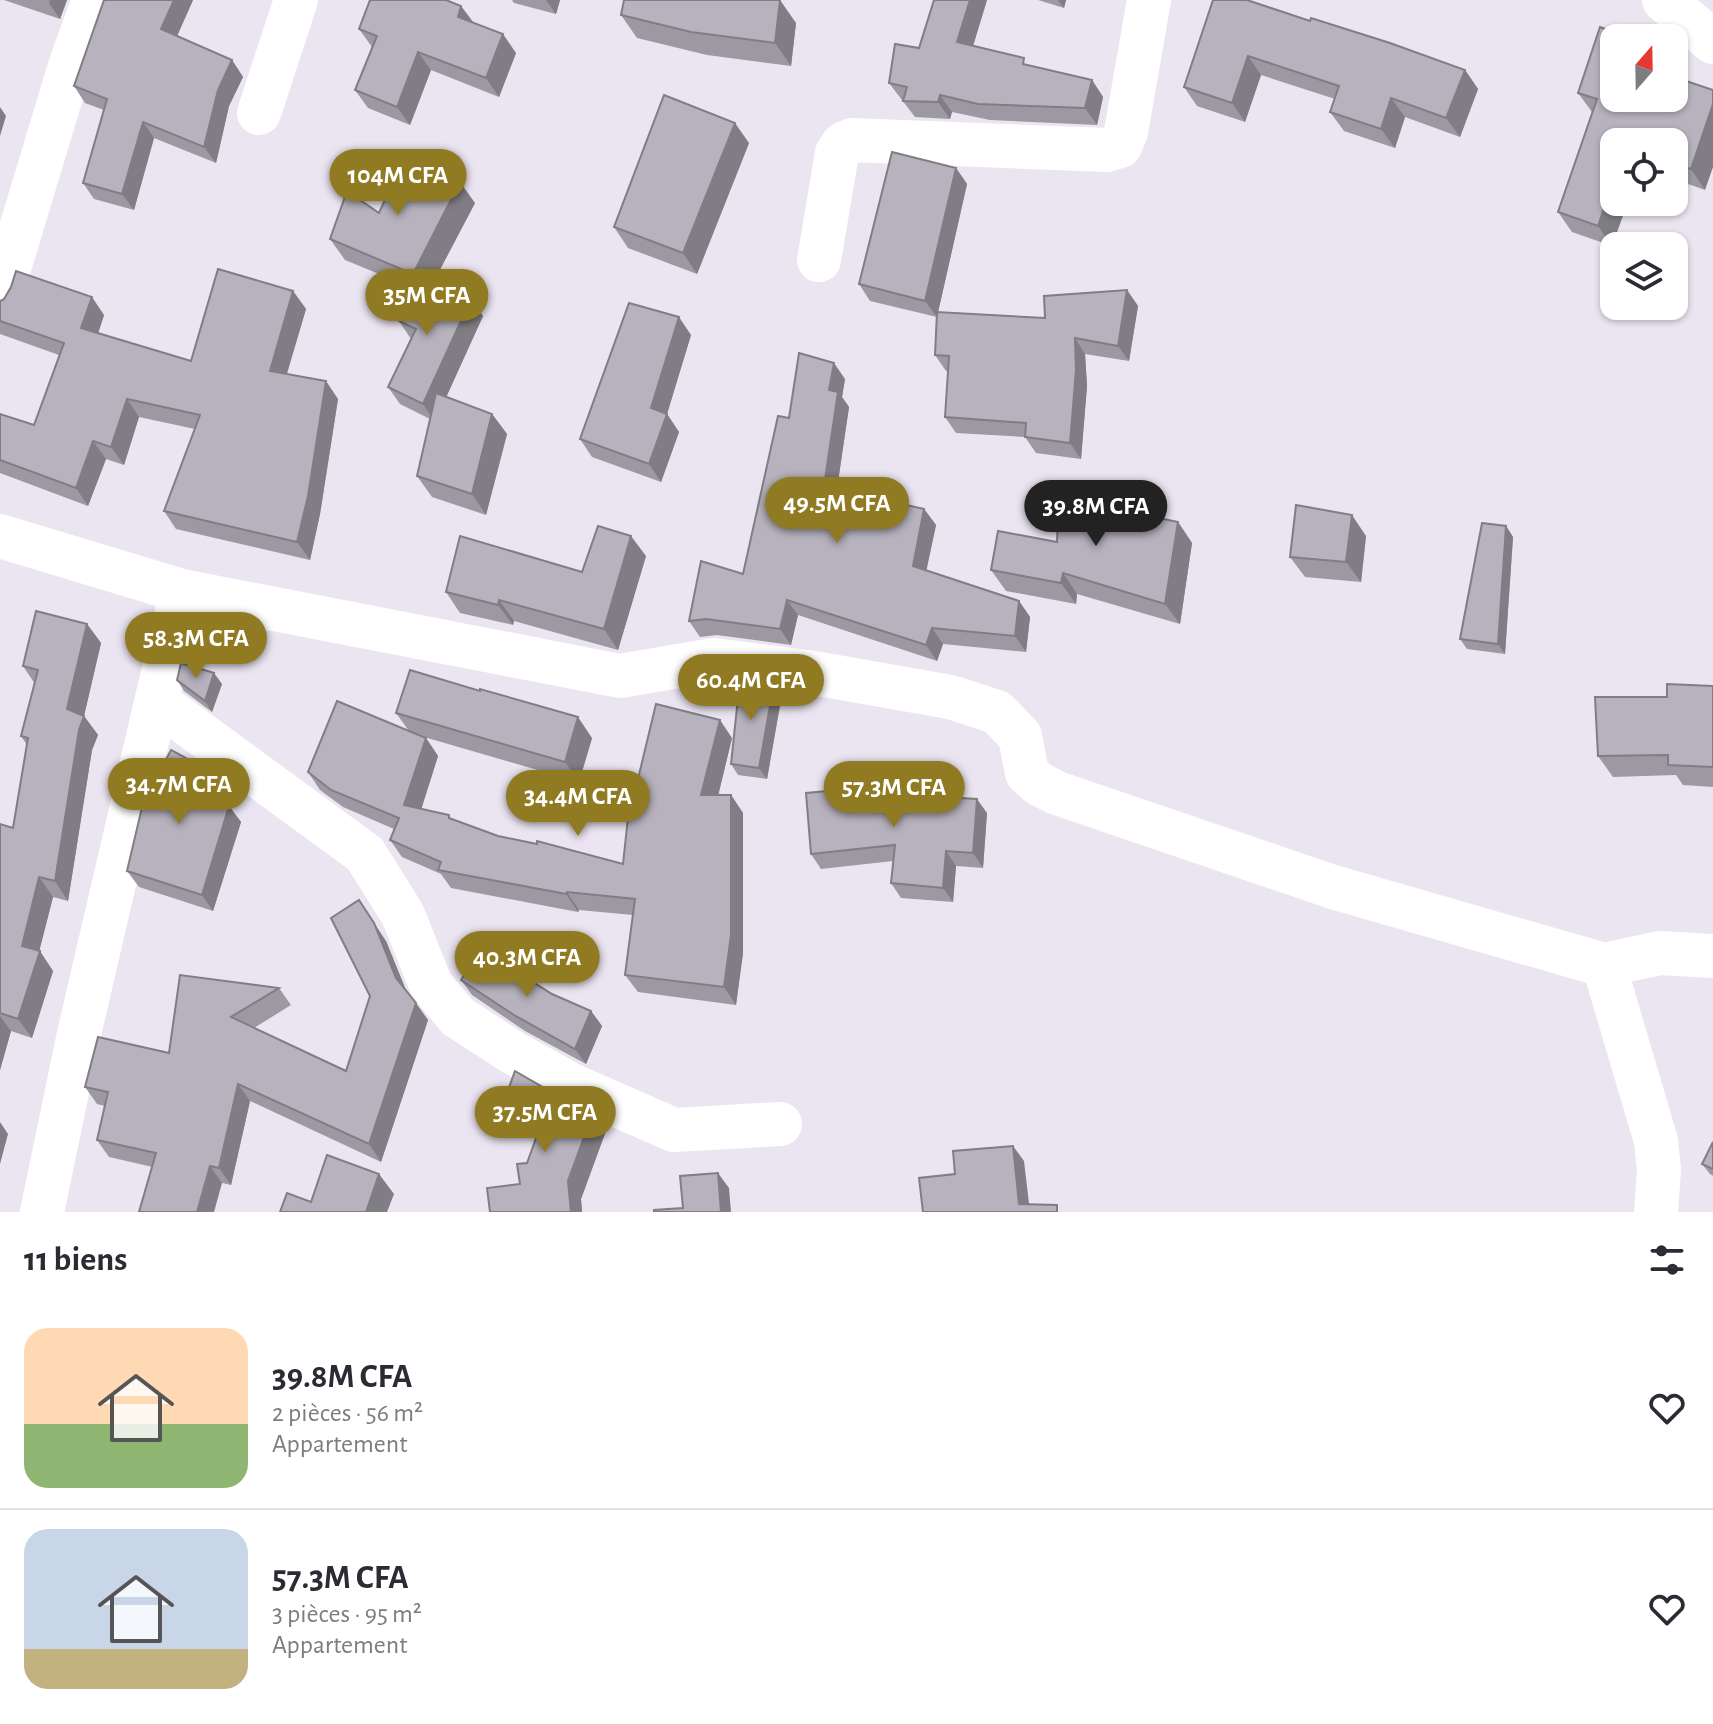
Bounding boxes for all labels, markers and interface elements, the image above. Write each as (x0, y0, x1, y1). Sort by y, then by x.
north arrow (1600, 24, 1688, 112)
map controls (1600, 24, 1688, 320)
button: locate (1600, 128, 1688, 216)
pin: 104M CFA (315, 149, 481, 217)
text: 104M CFA (348, 162, 448, 188)
button: layers (1600, 232, 1688, 320)
pin: 35M CFA (353, 269, 501, 337)
text: 35M CFA (383, 282, 471, 308)
pin: 49.5M CFA (745, 477, 929, 545)
pin: 39.8M CFA (1004, 480, 1188, 548)
text: 49.5M CFA (783, 490, 891, 516)
text: 39.8M CFA (1042, 493, 1150, 519)
pin: 58.3M CFA (104, 612, 288, 680)
text: 58.3M CFA (143, 625, 249, 651)
pin: 60.4M CFA (659, 654, 843, 722)
text: 60.4M CFA (696, 667, 806, 693)
pin: 34.7M CFA (87, 758, 271, 826)
pin: 57.3M CFA (802, 761, 986, 829)
pin: 34.4M CFA (486, 770, 670, 838)
text: 34.7M CFA (126, 771, 232, 797)
text: 57.3M CFA (842, 774, 946, 800)
text: 34.4M CFA (524, 783, 632, 809)
pin: 40.3M CFA (435, 931, 619, 999)
text: 40.3M CFA (473, 944, 581, 970)
pin: 37.5M CFA (453, 1086, 637, 1154)
text: 37.5M CFA (493, 1099, 597, 1125)
icon: filters (1645, 1238, 1689, 1282)
text: 11 biens (24, 1243, 127, 1277)
icon: home (88, 1360, 184, 1456)
text: 39.8M CFA (272, 1360, 413, 1394)
icon: heart (1645, 1386, 1689, 1430)
text: 2 pièces · 56 m² (272, 1400, 423, 1426)
text: Appartement (272, 1431, 408, 1457)
icon: home (88, 1561, 184, 1657)
text: 57.3M CFA (272, 1561, 409, 1595)
icon: heart (1645, 1587, 1689, 1631)
text: 3 pièces · 95 m² (272, 1601, 422, 1627)
text: Appartement (272, 1632, 408, 1658)

